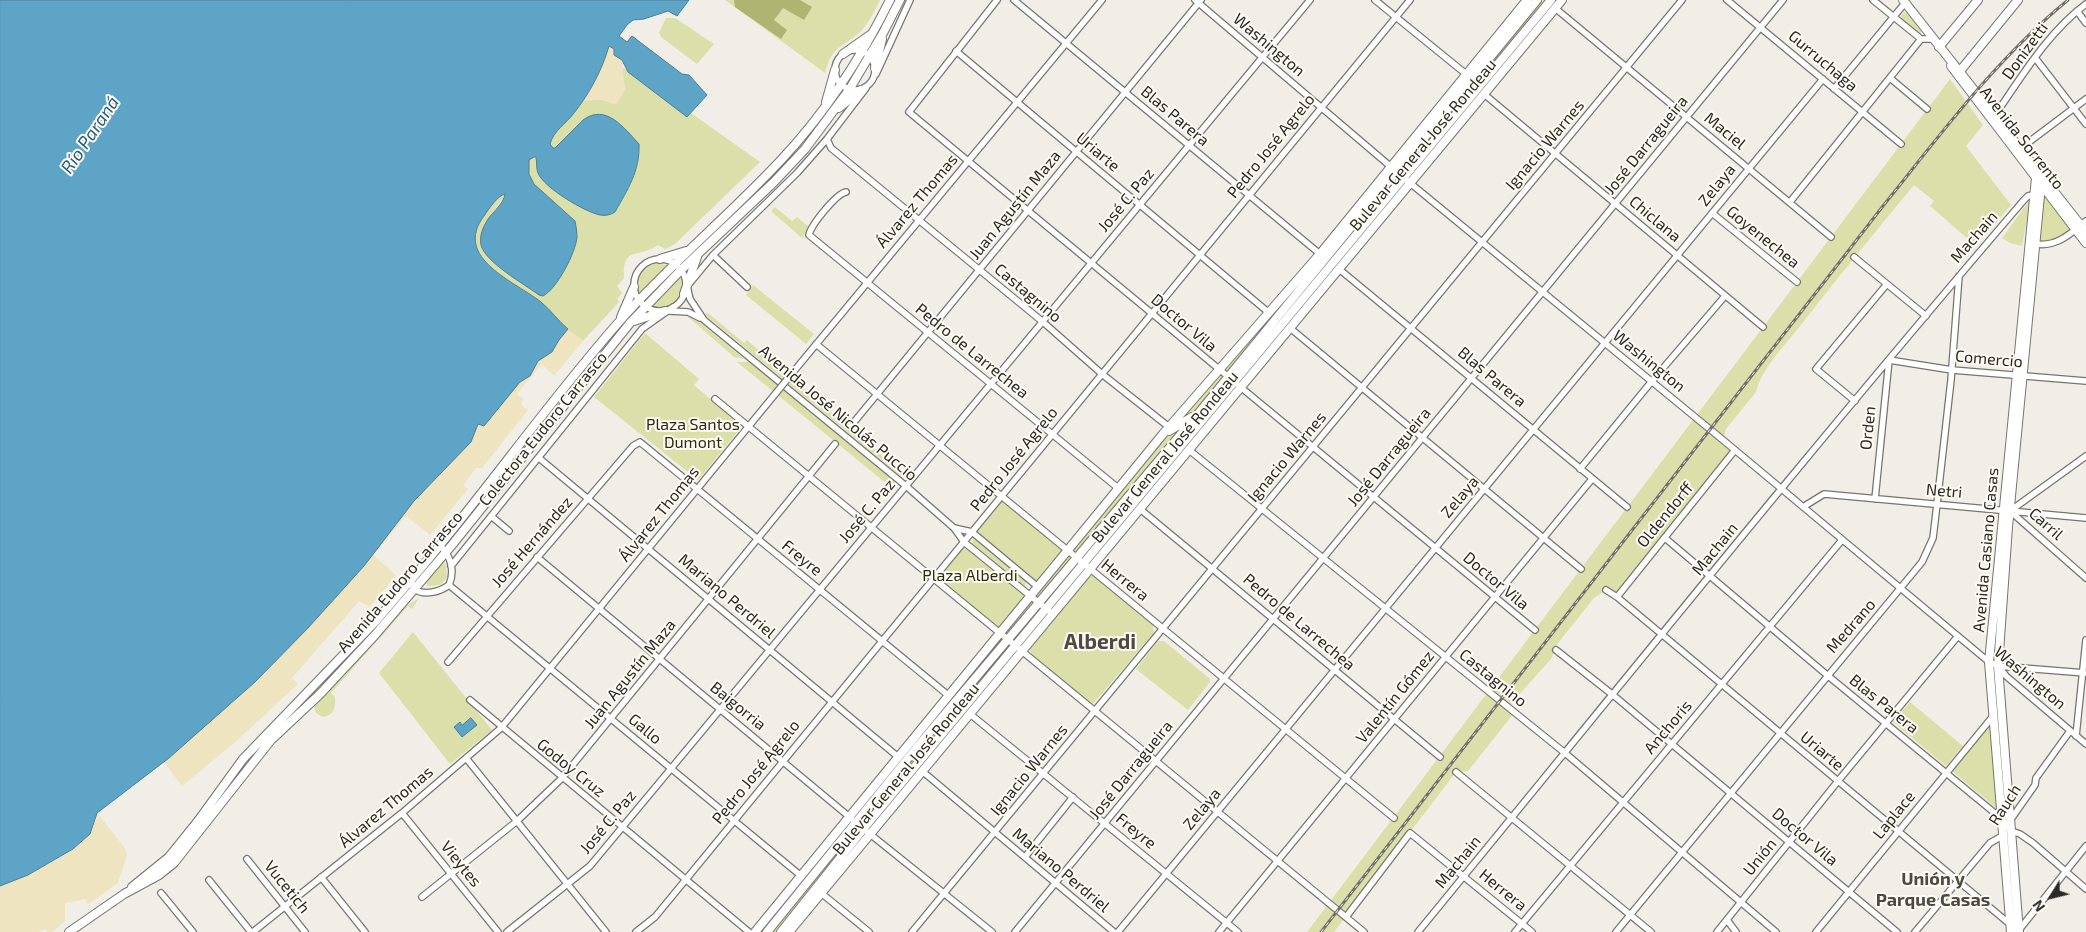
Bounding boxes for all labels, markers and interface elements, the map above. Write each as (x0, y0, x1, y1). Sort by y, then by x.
street label: Washington (1229, 9, 1309, 81)
street label: Donizetti (1998, 19, 2052, 83)
street label: Gurruchaga (1784, 26, 1862, 96)
street label: Bulevar General José Rondeau (1346, 55, 1500, 235)
street label: Blas Parera (1137, 82, 1213, 150)
street label: Avenida Sorrento (1976, 83, 2068, 193)
street label: Pedro José Agrelo (1223, 90, 1319, 202)
water label: Río Paraná (56, 92, 124, 178)
street label: José Darragueira (1600, 92, 1692, 198)
street label: Ignacio Warnes (1502, 96, 1588, 194)
street label: Maciel (1700, 108, 1750, 154)
street label: Uriarte (1072, 128, 1124, 176)
street label: Juan Agustín Maza (965, 146, 1065, 264)
street label: Álvarez Thomas (872, 150, 962, 252)
street label: Zelaya (1694, 160, 1740, 210)
street label: José C. Paz (1094, 164, 1158, 236)
street label: Chiclana (1625, 192, 1685, 246)
street label: Goyenechea (1723, 202, 1803, 272)
street label: Machain (1946, 207, 2002, 267)
street label: Castagnino (991, 259, 1065, 327)
street label: Doctor Vila (1147, 290, 1221, 356)
street label: Pedro de Larrechea (912, 299, 1032, 403)
street label: Washington (1609, 326, 1689, 396)
street label: Avenida José Nicolás Puccio (755, 341, 921, 485)
street label: Blas Parera (1454, 343, 1530, 411)
street label: Comercio (1954, 346, 2024, 372)
street label: Colectora Eudoro Carrasco (475, 348, 611, 510)
street label: Bulevar General José Rondeau (1088, 367, 1242, 547)
street label: Pedro José Agrelo (966, 403, 1062, 515)
street label: José Darragueira (1343, 404, 1435, 510)
street label: Orden (1856, 405, 1880, 451)
street label: Ignacio Warnes (1244, 408, 1330, 506)
park label: Plaza Santos Dumont (646, 415, 740, 453)
street label: Álvarez Thomas (615, 463, 703, 565)
street label: Avenida Casiano Casas (1969, 467, 2003, 633)
street label: Zelaya (1437, 472, 1483, 522)
street label: José C. Paz (835, 475, 899, 547)
street label: Oldendorff (1633, 478, 1697, 552)
street label: Netri (1925, 480, 1963, 502)
street label: José Hernández (487, 493, 577, 591)
street label: Carril (2025, 504, 2067, 544)
street label: Avenida Eudoro Carrasco (333, 507, 467, 657)
street label: Machain (1688, 519, 1742, 579)
street label: Freyre (778, 536, 826, 580)
street label: Doctor Vila (1459, 548, 1533, 614)
street label: Mariano Perdriel (674, 550, 780, 642)
street label: Herrera (1097, 555, 1153, 605)
park label: Plaza Alberdi (922, 566, 1018, 586)
street label: Pedro de Larrechea (1239, 570, 1359, 674)
street label: Medrano (1822, 595, 1880, 657)
street label: Juan Agustín Maza (580, 615, 680, 733)
district label: Alberdi (1064, 629, 1136, 655)
street label: Washington (1990, 642, 2070, 714)
street label: Castagnino (1455, 645, 1531, 711)
street label: Valentín Gómez (1352, 647, 1438, 747)
street label: Blas Parera (1846, 670, 1922, 738)
street label: Baigorria (706, 678, 770, 734)
street label: Bulevar General José Rondeau (829, 679, 983, 859)
street label: Anchoris (1640, 696, 1696, 758)
street label: Gallo (624, 710, 666, 748)
street label: Pedro José Agrelo (708, 716, 804, 828)
street label: José Darragueira (1085, 717, 1177, 823)
street label: Ignacio Warnes (986, 721, 1072, 819)
street label: Uriarte (1796, 727, 1848, 775)
street label: Godoy Cruz (533, 735, 609, 801)
street label: Álvarez Thomas (335, 762, 437, 852)
street label: Rauch (1985, 781, 2025, 829)
street label: Zelaya (1179, 784, 1225, 834)
street label: José C. Paz (576, 786, 640, 858)
street label: Laplace (1869, 787, 1919, 843)
street label: Doctor Vila (1768, 804, 1842, 870)
street label: Freyre (1112, 809, 1160, 853)
street label: Mariano Perdriel (1008, 824, 1114, 916)
street label: Machain (1431, 832, 1485, 892)
street label: Unión (1739, 835, 1781, 879)
street label: Vieytes (437, 837, 485, 891)
street label: Vucetich (260, 857, 314, 917)
street label: Herrera (1475, 865, 1531, 915)
district label: Unión y Parque Casas (1876, 868, 1990, 911)
north arrow (2026, 872, 2076, 922)
text: N (2029, 897, 2048, 915)

